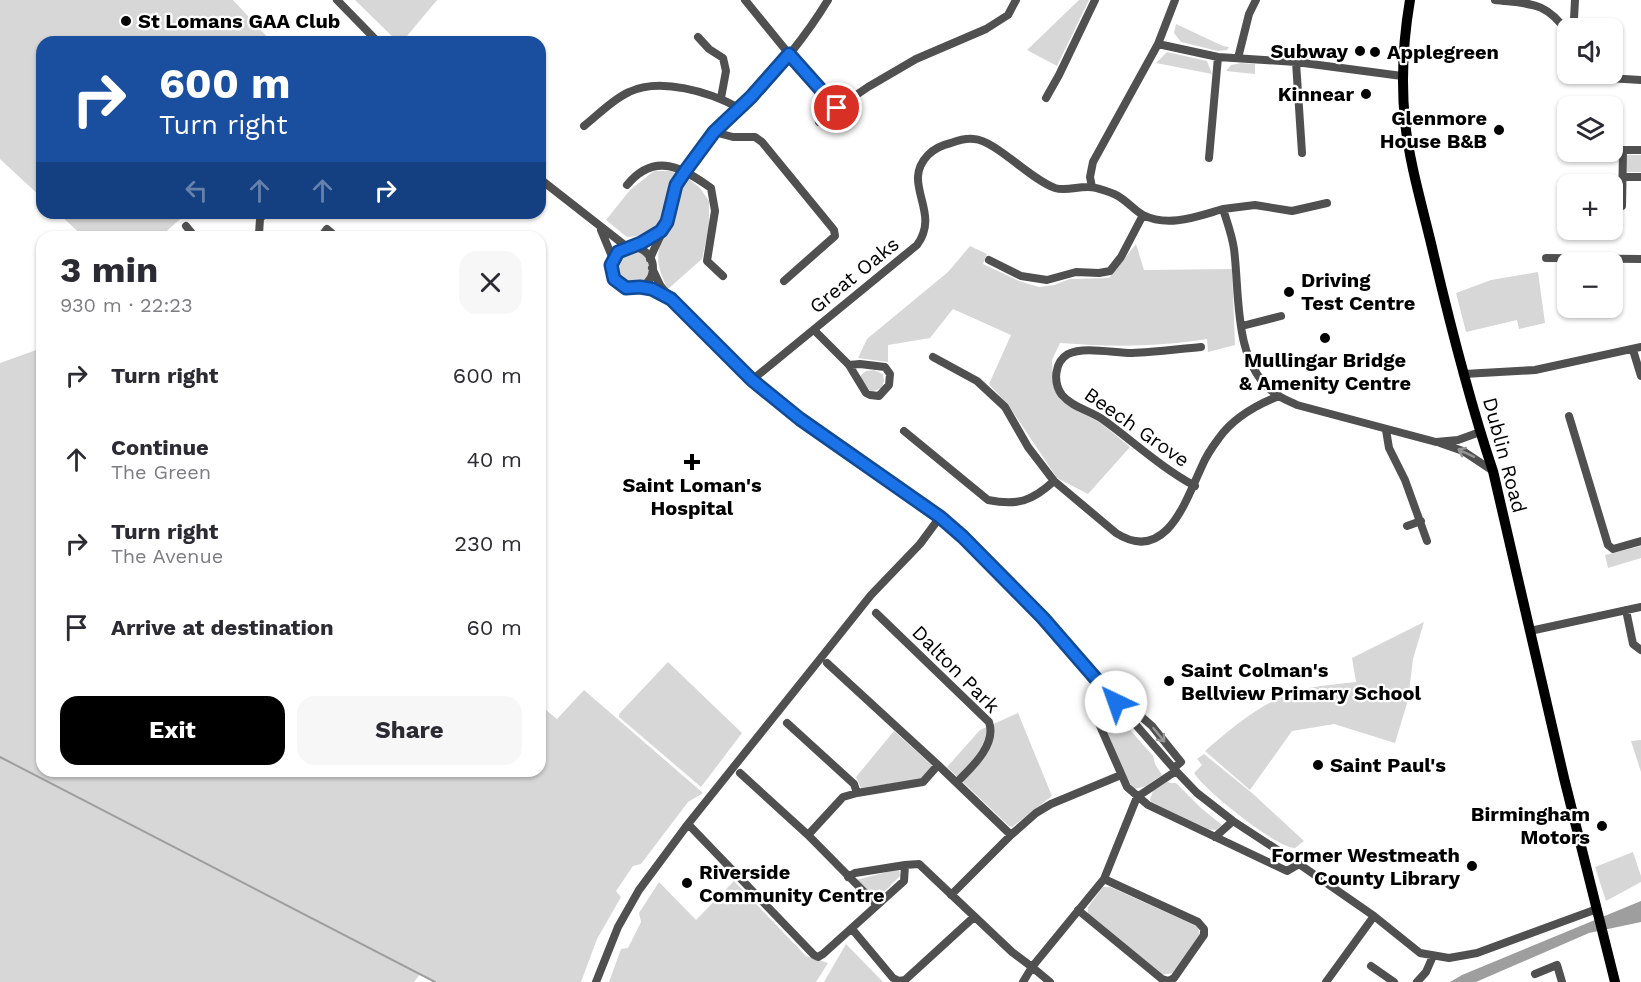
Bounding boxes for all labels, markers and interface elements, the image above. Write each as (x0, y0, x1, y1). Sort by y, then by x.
place label: St Lomans GAA Club (138, 9, 340, 33)
marker: St Lomans GAA Club (119, 14, 133, 28)
map controls (1557, 18, 1623, 318)
button: sound (1557, 18, 1623, 84)
place label: Subway (1270, 39, 1349, 63)
place label: Applegreen (1387, 40, 1499, 64)
marker: Subway (1353, 44, 1367, 58)
marker: Applegreen (1368, 45, 1382, 59)
text: 600 m (159, 59, 291, 108)
icon: right (60, 60, 138, 138)
pin (811, 82, 862, 133)
place label: Kinnear (1278, 82, 1354, 106)
marker: Kinnear (1359, 87, 1373, 101)
icon: arrive (820, 91, 853, 124)
button: layers (1557, 96, 1623, 162)
place label: Glenmore House B&B (1380, 106, 1487, 153)
text: Turn right (159, 109, 288, 141)
marker: Glenmore House B&B (1492, 123, 1506, 137)
icon: left (180, 174, 213, 207)
icon: ahead (243, 174, 276, 207)
icon: ahead (306, 174, 339, 207)
icon: right (369, 174, 402, 207)
button: + (1557, 174, 1623, 240)
street label: Great Oaks (805, 232, 903, 318)
text: 3 min (60, 249, 158, 291)
button: close (459, 251, 522, 314)
button: − (1557, 252, 1623, 318)
place label: Driving Test Centre (1301, 268, 1415, 315)
marker: Driving Test Centre (1282, 285, 1296, 299)
text: 930 m · 22:23 (60, 293, 193, 317)
marker: Mullingar Bridge & Amenity Centre (1318, 331, 1332, 345)
place label: Mullingar Bridge & Amenity Centre (1239, 348, 1411, 395)
icon: right (60, 359, 93, 392)
text: Turn right (111, 363, 218, 388)
text: 600 m (453, 363, 522, 388)
street label: Beech Grove (1080, 382, 1194, 472)
street label: Dublin Road (1478, 395, 1532, 515)
text: Continue (111, 435, 209, 460)
icon: ahead (60, 443, 93, 476)
text: 40 m (466, 447, 522, 472)
one-way arrow (1457, 447, 1475, 459)
marker: Saint Loman's Hospital (683, 453, 701, 471)
text: The Green (111, 460, 211, 484)
place label: Saint Loman's Hospital (622, 473, 762, 520)
text: Turn right (111, 519, 218, 544)
icon: right (60, 527, 93, 560)
text: 230 m (454, 531, 522, 556)
text: The Avenue (111, 544, 223, 568)
icon: arrive (60, 611, 93, 644)
text: Arrive at destination (111, 615, 334, 640)
text: 60 m (466, 615, 522, 640)
street label: Dalton Park (907, 620, 1005, 718)
place label: Saint Colman's Bellview Primary School (1181, 658, 1422, 705)
position arrow (1084, 670, 1148, 734)
marker: Saint Colman's Bellview Primary School (1162, 674, 1176, 688)
button: Exit (60, 696, 285, 765)
button: Share (297, 696, 522, 765)
one-way arrow (1153, 727, 1166, 743)
place label: Saint Paul's (1330, 753, 1446, 777)
marker: Saint Paul's (1311, 758, 1325, 772)
place label: Birmingham Motors (1471, 802, 1590, 849)
marker: Birmingham Motors (1595, 819, 1609, 833)
place label: Former Westmeath County Library (1271, 843, 1461, 890)
marker: Former Westmeath County Library (1465, 859, 1479, 873)
place label: Riverside Community Centre (699, 860, 884, 907)
marker: Riverside Community Centre (680, 876, 694, 890)

